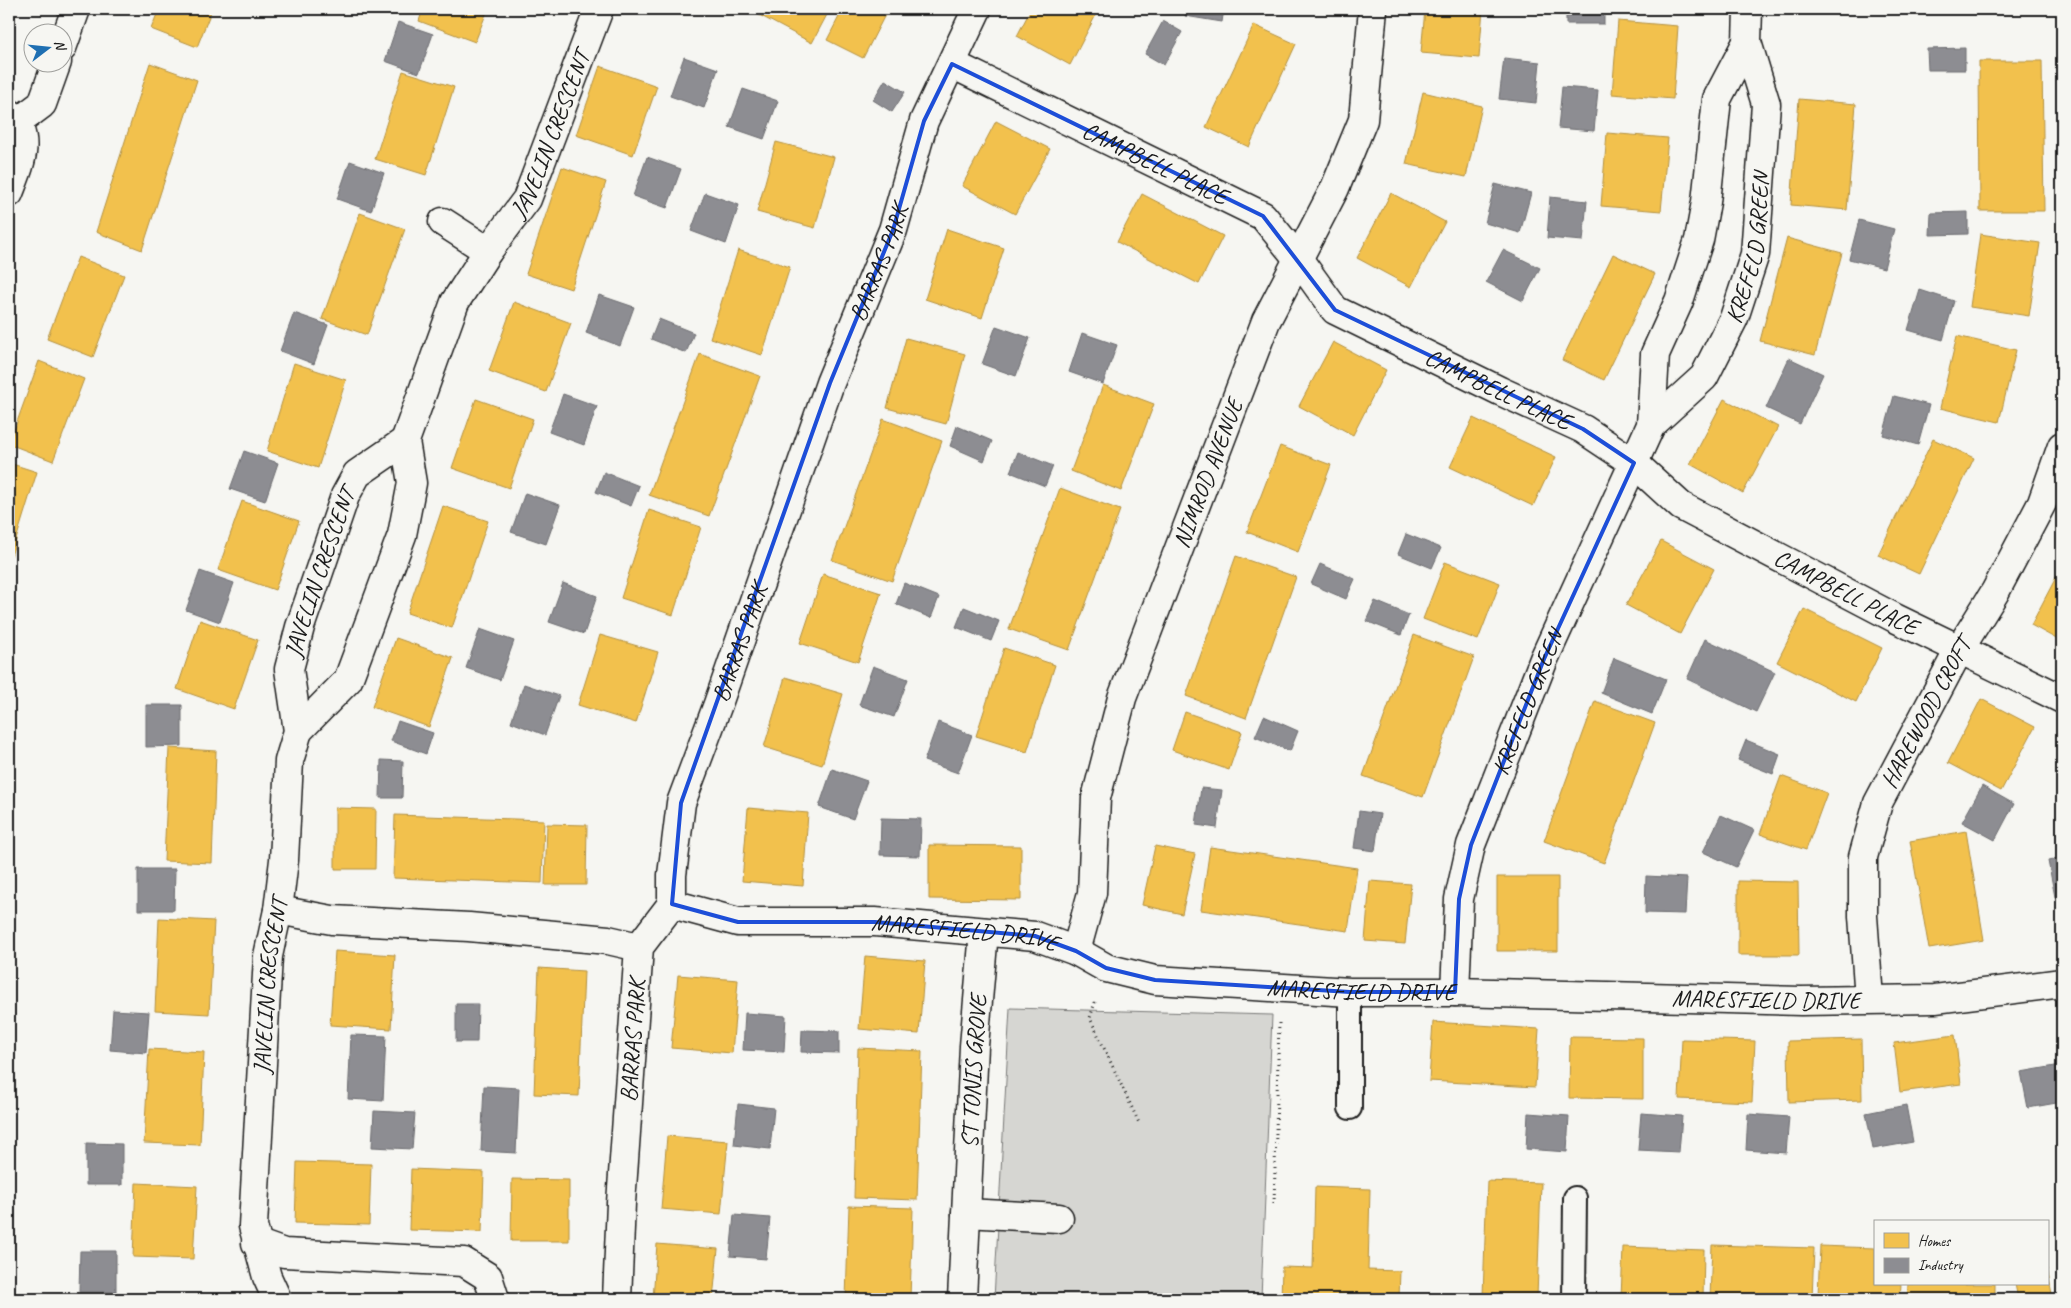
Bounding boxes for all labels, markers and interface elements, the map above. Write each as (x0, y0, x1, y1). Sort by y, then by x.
north arrow (22, 22, 72, 72)
text: N (51, 38, 70, 53)
street label: JAVELIN CRESCENT (503, 42, 599, 224)
street label: CAMPBELL PLACE (1077, 115, 1236, 213)
street label: KREFELD GREEN (1718, 168, 1776, 327)
street label: BARRAS PARK (842, 196, 916, 325)
street label: CAMPBELL PLACE (1420, 342, 1579, 438)
street label: NIMROD AVENUE (1166, 392, 1251, 552)
street label: JAVELIN CRESCENT (277, 478, 364, 662)
street label: CAMPBELL PLACE (1769, 542, 1926, 643)
street label: BARRAS PARK (705, 575, 775, 706)
street label: KREFELD GREEN (1485, 622, 1572, 779)
street label: HAREWOOD CROFT (1874, 627, 1981, 793)
street label: JAVELIN CRESCENT (246, 891, 295, 1076)
street label: MARESFIELD DRIVE (870, 907, 1065, 959)
street label: MARESFIELD DRIVE (1266, 972, 1458, 1007)
street label: BARRAS PARK (613, 973, 652, 1103)
street label: MARESFIELD DRIVE (1671, 983, 1863, 1016)
street label: ST TONIS GROVE (954, 990, 994, 1149)
legend (1874, 1220, 2048, 1286)
text: Homes (1918, 1232, 1952, 1251)
text: Industry (1918, 1256, 1965, 1275)

